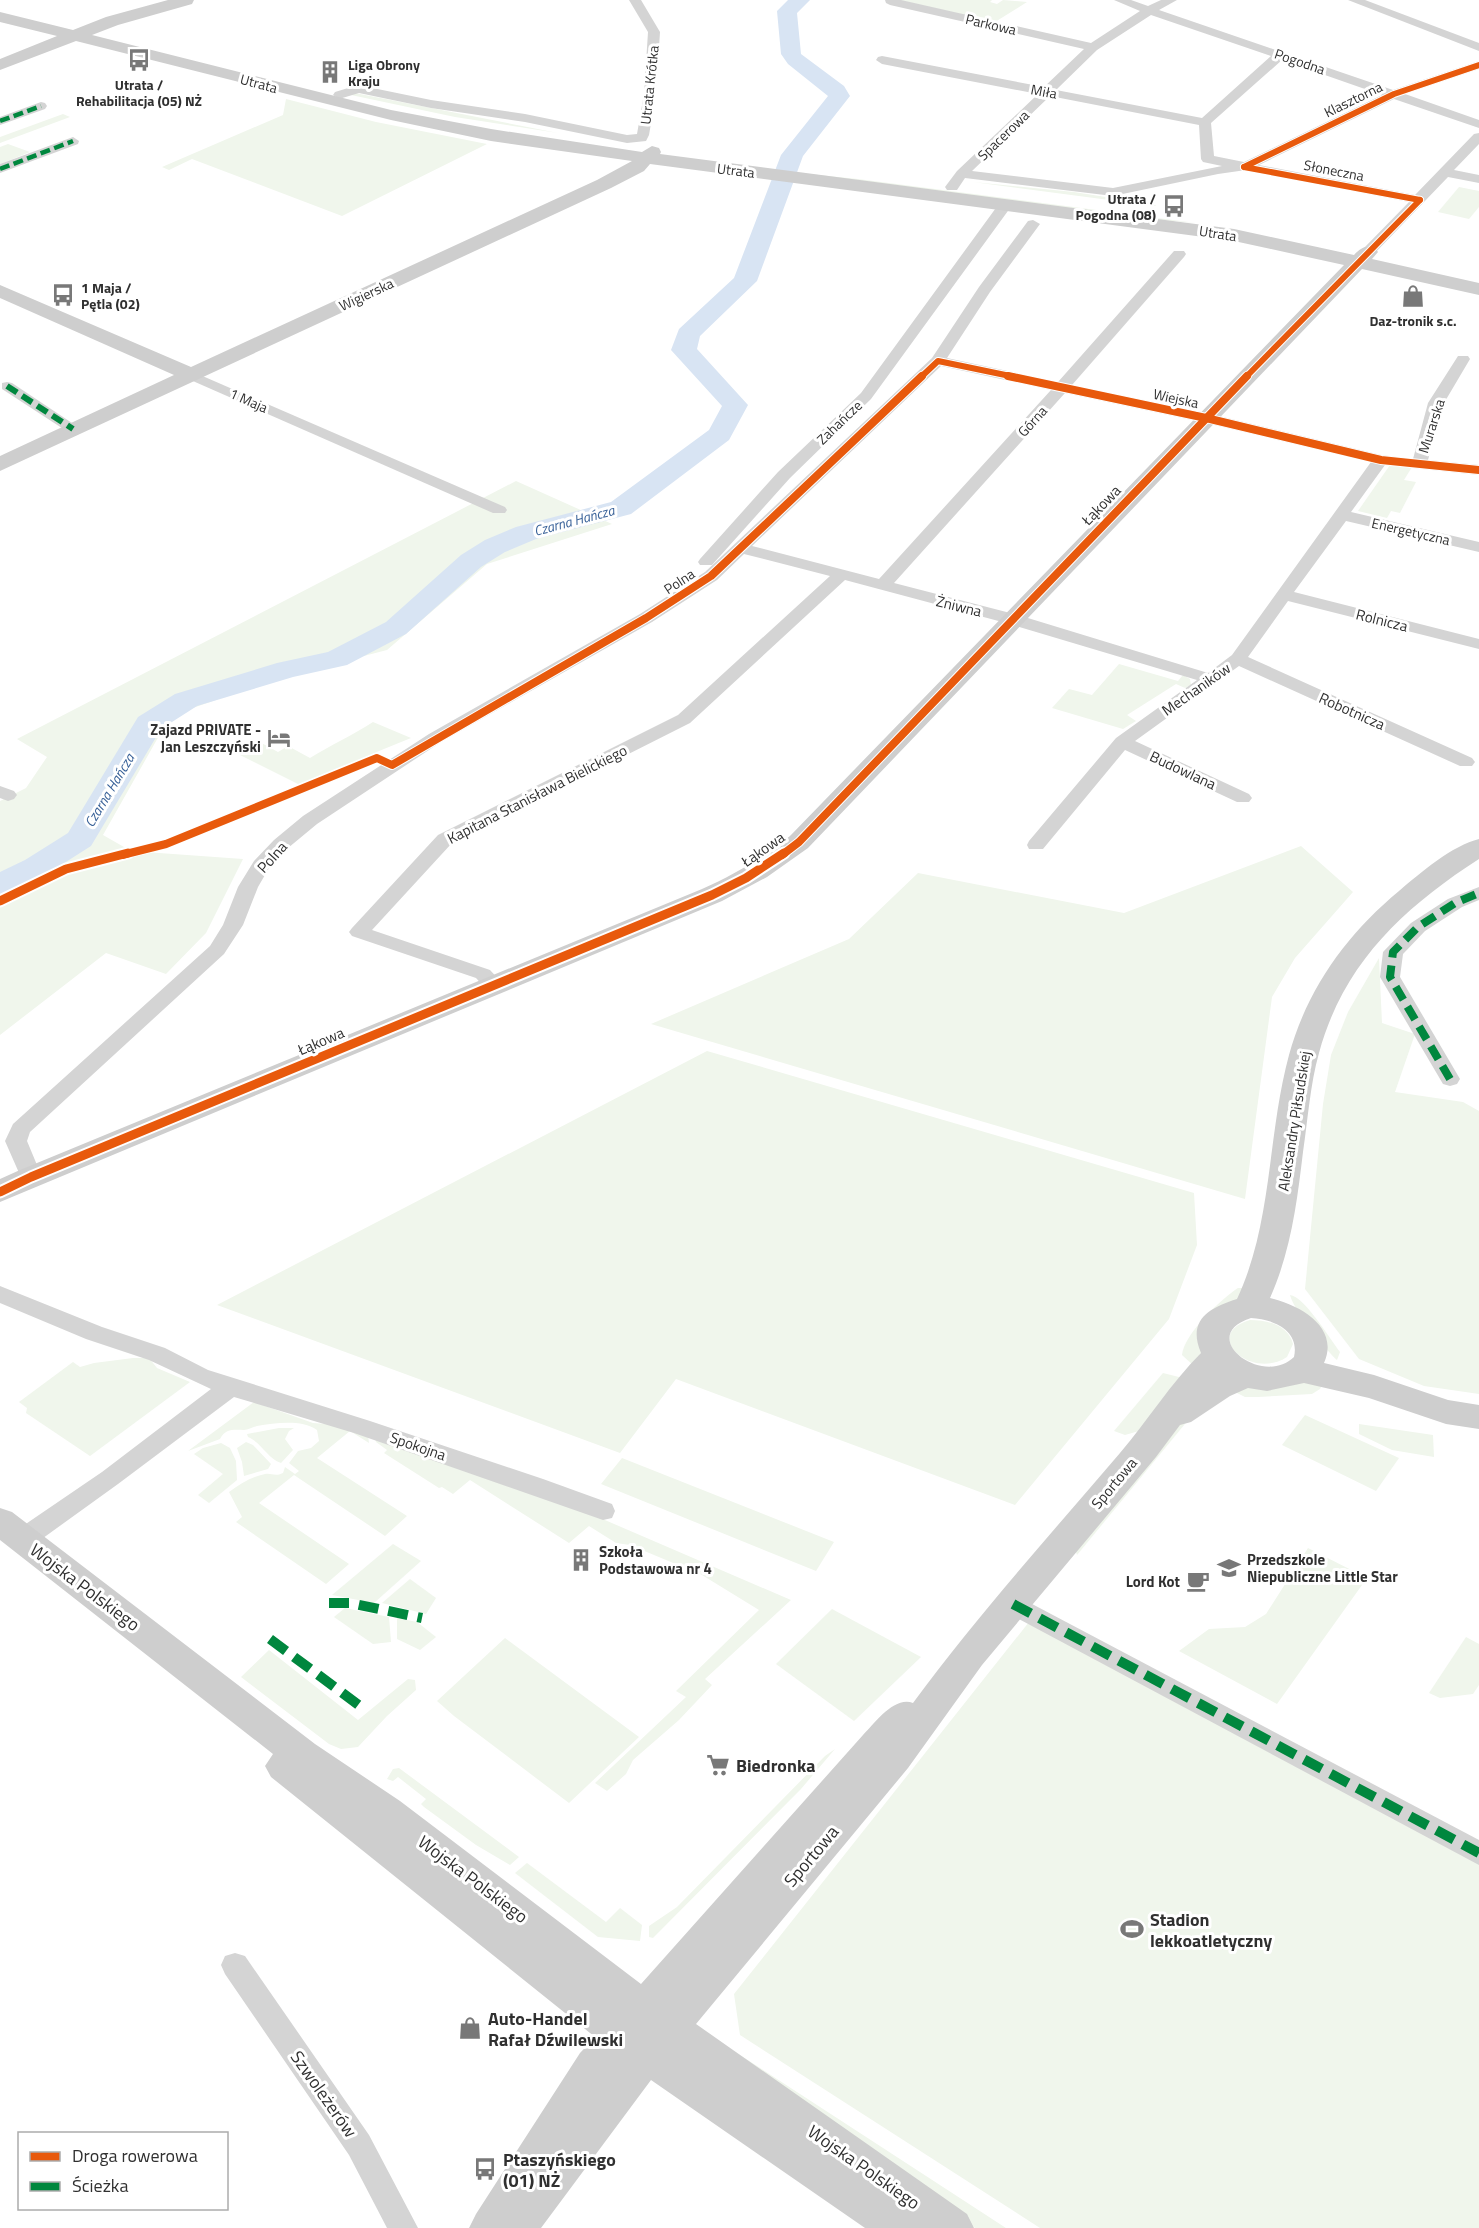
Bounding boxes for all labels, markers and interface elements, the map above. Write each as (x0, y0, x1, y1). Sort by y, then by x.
street label: Parkowa (964, 8, 1018, 40)
street label: Pogodna (1272, 43, 1328, 79)
street label: Utrata Krótka (634, 44, 664, 126)
bus stop icon: Utrata / Rehabilitacja (05) NŻ (126, 47, 152, 73)
place label: Liga Obrony Kraju (348, 54, 420, 91)
building icon: Liga Obrony Kraju (317, 59, 343, 85)
street label: Utrata (238, 68, 280, 98)
place label: Utrata / Rehabilitacja (05) NŻ (76, 74, 202, 111)
street label: Klasztorna (1320, 76, 1386, 122)
street label: Miła (1029, 78, 1059, 104)
street label: Spacerowa (972, 105, 1034, 165)
street label: Słoneczna (1302, 154, 1366, 186)
street label: Utrata (716, 157, 756, 183)
place label: Utrata / Pogodna (08) (1075, 188, 1156, 225)
bus stop icon: Utrata / Pogodna (08) (1161, 193, 1187, 219)
street label: Utrata (1198, 220, 1238, 246)
street label: Wigierska (335, 272, 397, 316)
place label: 1 Maja / Pętla (02) (81, 277, 140, 314)
bus stop icon: 1 Maja / Pętla (02) (50, 282, 76, 308)
shop icon: Daz-tronik s.c. (1400, 283, 1426, 309)
place label: Daz-tronik s.c. (1369, 310, 1457, 331)
street label: 1 Maja (227, 382, 271, 418)
street label: Wiejska (1151, 383, 1201, 413)
street label: Zahańcze (812, 395, 866, 449)
street label: Murarska (1412, 396, 1450, 456)
street label: Górna (1012, 401, 1052, 441)
street label: Łąkowa (1075, 479, 1126, 531)
water label: Czarna Hańcza (531, 499, 617, 541)
street label: Energetyczna (1370, 512, 1452, 550)
street label: Polna (659, 563, 699, 599)
street label: Żniwna (934, 589, 985, 623)
street label: Rolnicza (1354, 602, 1411, 638)
street label: Mechaników (1157, 657, 1235, 721)
street label: Robotnicza (1315, 686, 1389, 736)
place label: Zajazd PRIVATE - Jan Leszczyński (150, 718, 261, 758)
hotel icon: Zajazd PRIVATE - Jan Leszczyński (266, 725, 292, 751)
street label: Kapitana Stanisława Bielickiego (443, 738, 631, 850)
street label: Budowlana (1146, 745, 1220, 796)
water label: Czarna Hańcza (79, 748, 140, 831)
street label: Łąkowa (736, 825, 790, 873)
street label: Polna (251, 836, 293, 878)
street label: Łąkowa (293, 1021, 348, 1061)
street label: Aleksandry Piłsudskiej (1272, 1049, 1316, 1193)
street label: Spokojna (387, 1426, 449, 1466)
street label: Sportowa (1086, 1452, 1143, 1514)
street label: Wojska Polskiego (24, 1536, 146, 1638)
place label: Szkoła Podstawowa nr 4 (599, 1540, 712, 1580)
building icon: Szkoła Podstawowa nr 4 (568, 1547, 594, 1573)
place label: Przedszkole Niepubliczne Little Star (1247, 1548, 1398, 1588)
school or university icon: Przedszkole Niepubliczne Little Star (1216, 1555, 1242, 1581)
cafe icon: Lord Kot (1185, 1568, 1211, 1594)
place label: Lord Kot (1126, 1570, 1181, 1593)
supermarket icon: Biedronka (705, 1752, 731, 1778)
place label: Biedronka (736, 1752, 815, 1779)
street label: Sportowa (777, 1819, 845, 1893)
street label: Wojska Polskiego (412, 1828, 534, 1930)
place label: Stadion lekkoatletyczny (1150, 1906, 1272, 1954)
sports icon: Stadion lekkoatletyczny (1119, 1916, 1145, 1942)
place label: Auto-Handel Rafał Dźwilewski (488, 2005, 623, 2053)
shop icon: Auto-Handel Rafał Dźwilewski (457, 2015, 483, 2041)
street label: Szwoleżerów (284, 2045, 364, 2143)
street label: Wojska Polskiego (802, 2118, 926, 2216)
legend (18, 2132, 228, 2210)
text: Droga rowerowa (72, 2142, 198, 2169)
place label: Ptaszyńskiego (01) NŻ (503, 2146, 616, 2194)
bus stop icon: Ptaszyńskiego (01) NŻ (472, 2156, 498, 2182)
text: Ścieżka (72, 2172, 128, 2199)

